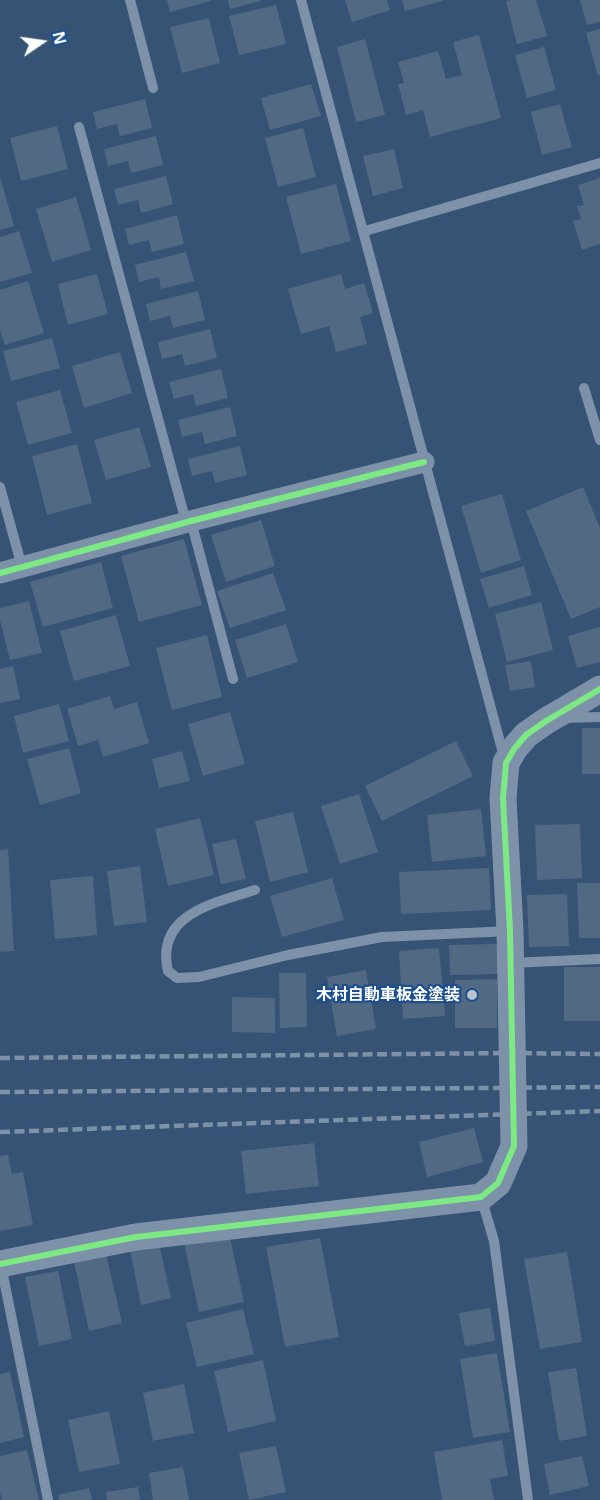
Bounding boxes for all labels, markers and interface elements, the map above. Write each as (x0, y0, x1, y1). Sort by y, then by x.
north arrow (12, 12, 72, 72)
text: N (47, 29, 72, 47)
place label: 木村自動車板金塗装 (316, 985, 460, 1005)
marker: 木村自動車板金塗装 (465, 988, 479, 1002)

